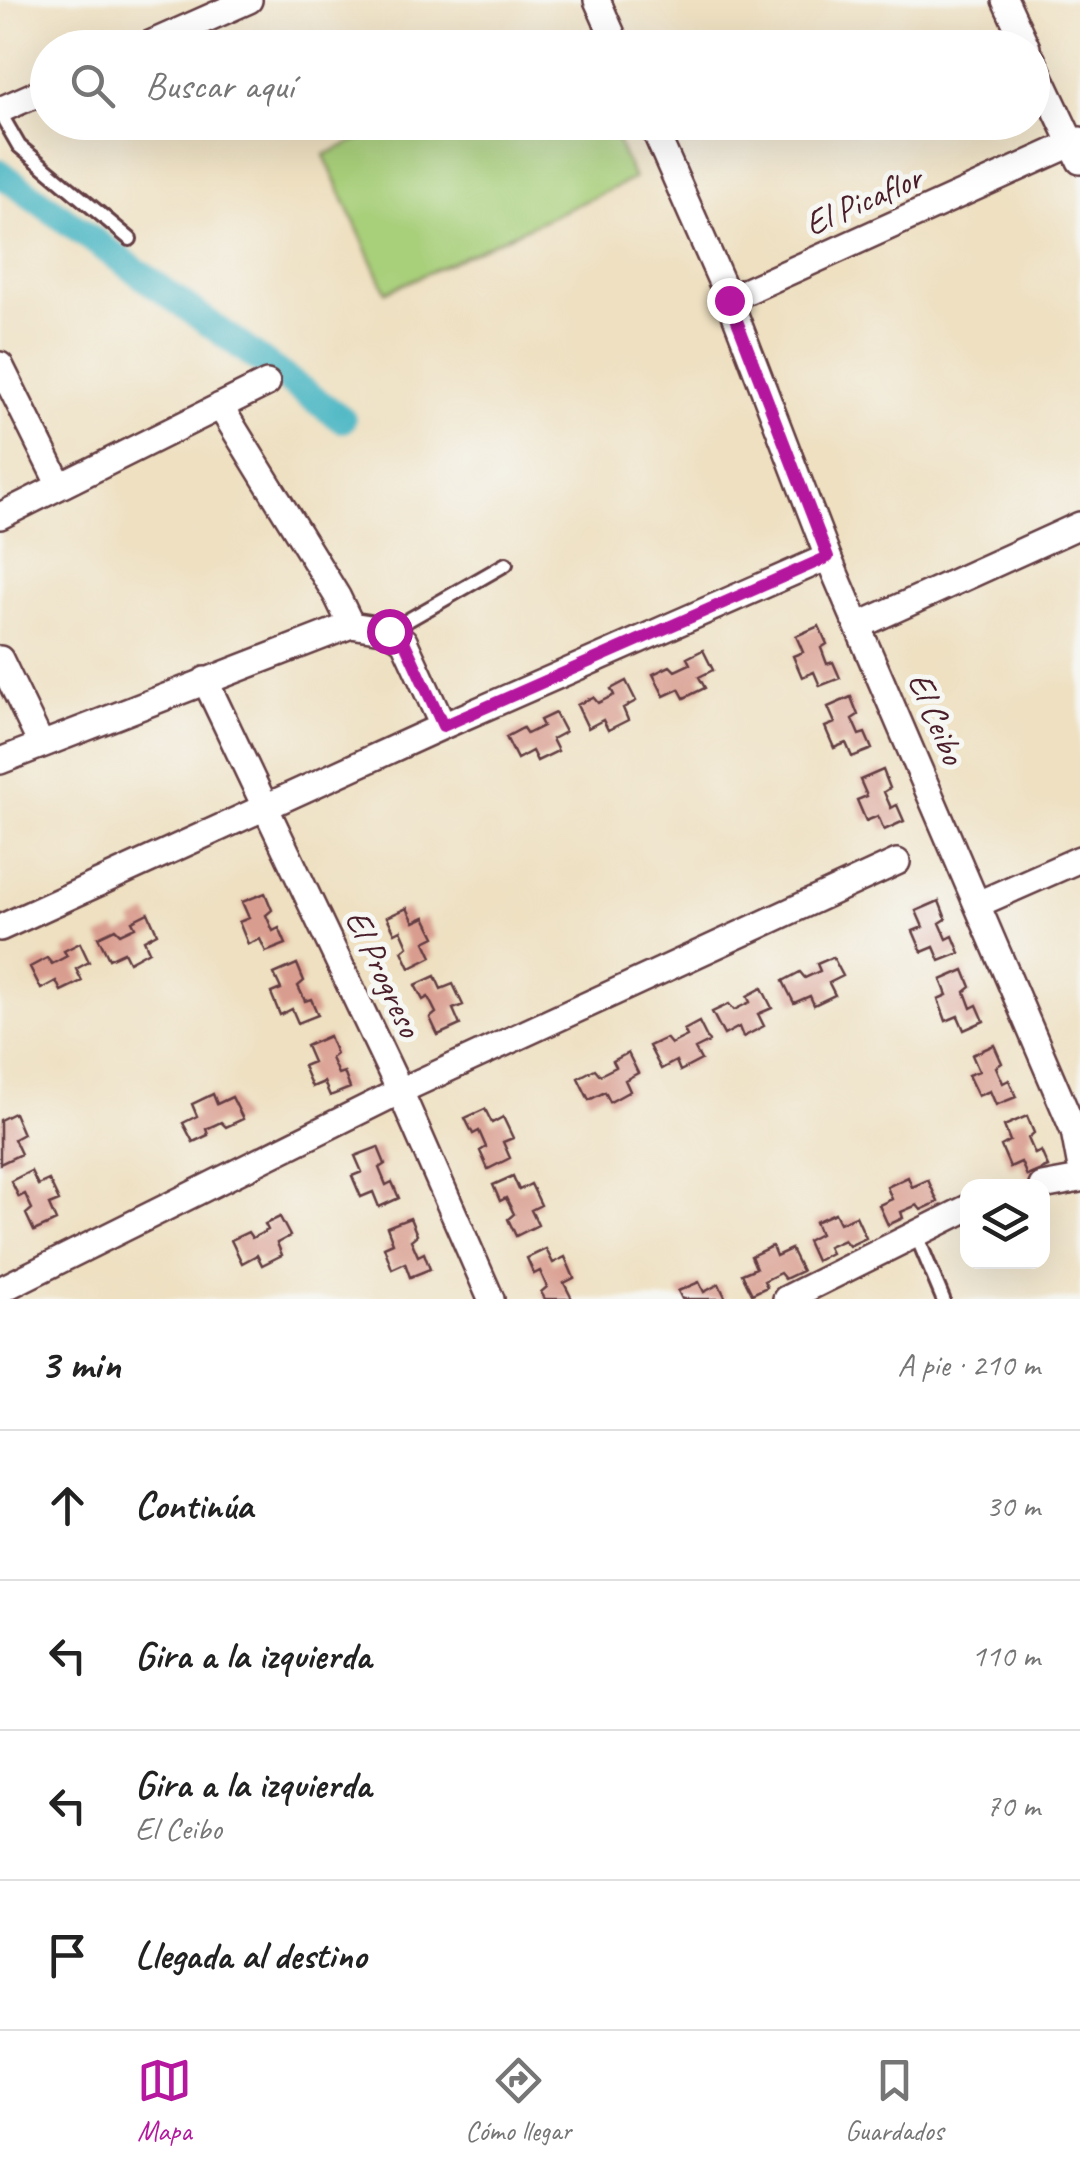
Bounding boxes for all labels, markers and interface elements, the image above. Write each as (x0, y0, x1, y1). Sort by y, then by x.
search box (30, 30, 1050, 140)
icon: search (65, 58, 120, 113)
text: Buscar aquí (145, 62, 294, 109)
street label: El Picaflor (798, 154, 931, 246)
route end (707, 278, 753, 324)
route start (367, 609, 413, 655)
street label: El Ceibo (897, 666, 976, 772)
street label: El Progreso (335, 903, 433, 1045)
map controls (960, 1179, 1050, 1269)
button: layers (960, 1179, 1050, 1269)
text: 3 min (40, 1338, 120, 1391)
text: A pie · 210 m (897, 1344, 1040, 1385)
icon: ahead (40, 1478, 95, 1533)
text: Continúa (135, 1482, 253, 1529)
text: 30 m (986, 1485, 1040, 1526)
icon: left (40, 1628, 95, 1683)
text: Gira a la izquierda (135, 1632, 371, 1679)
text: 110 m (971, 1635, 1040, 1676)
text: Gira a la izquierda (135, 1761, 371, 1808)
icon: left (40, 1778, 95, 1833)
text: 70 m (986, 1785, 1040, 1826)
text: El Ceibo (135, 1808, 222, 1849)
icon: arrive (40, 1928, 95, 1983)
text: Llegada al destino (135, 1932, 366, 1979)
tab: Mapa (137, 2053, 192, 2148)
tab: Cómo llegar (465, 2053, 571, 2148)
tab: Guardados (845, 2053, 943, 2148)

